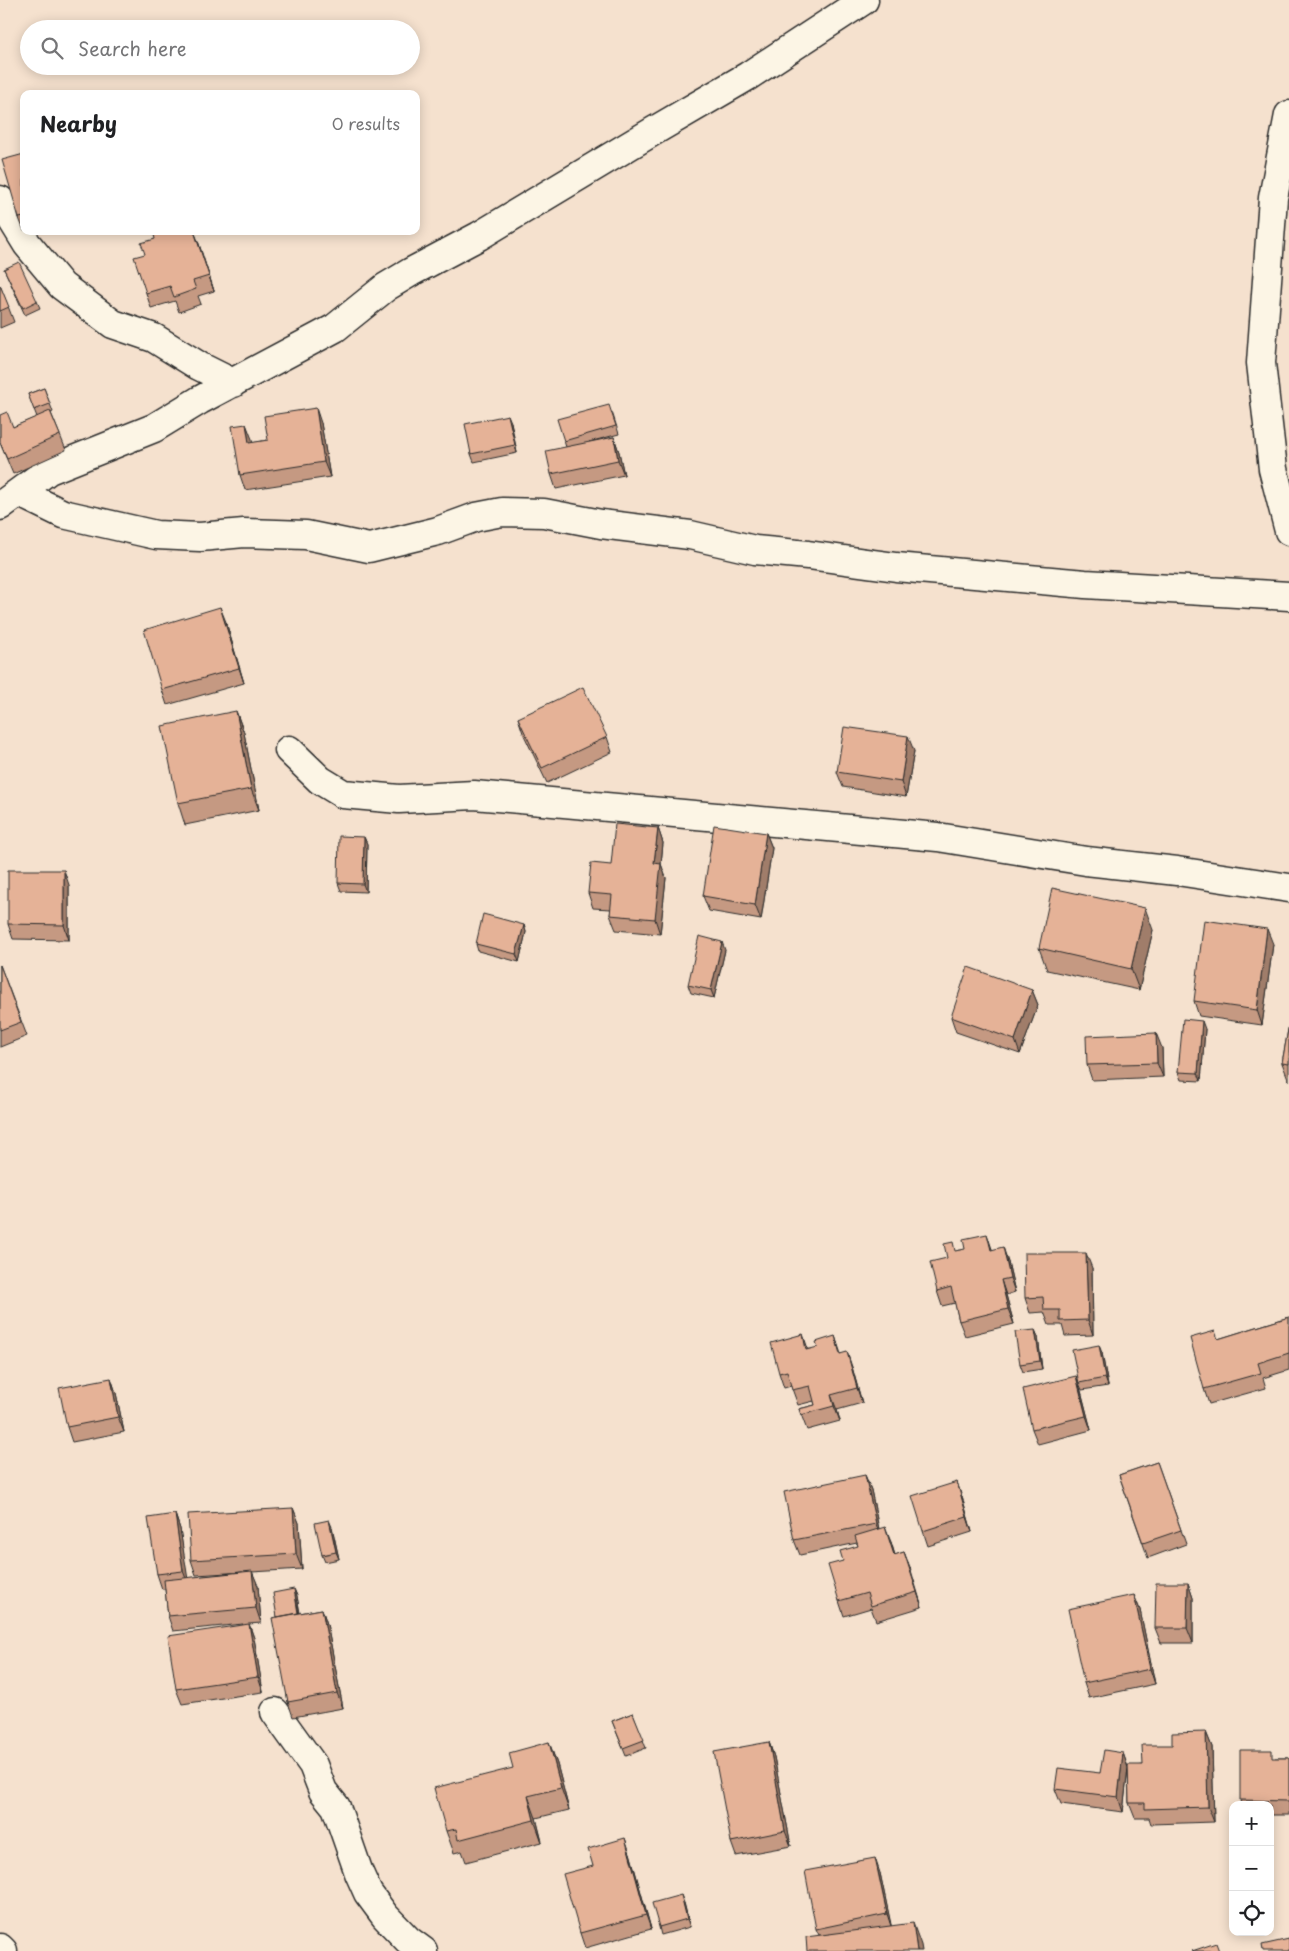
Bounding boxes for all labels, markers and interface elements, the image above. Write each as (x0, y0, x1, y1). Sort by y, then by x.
search box (20, 20, 420, 75)
icon: search (38, 34, 66, 62)
text: Search here (78, 34, 187, 62)
text: Nearby (40, 107, 117, 139)
text: 0 results (332, 111, 400, 135)
map controls (1229, 1801, 1274, 1936)
button: + (1229, 1801, 1274, 1846)
button: − (1229, 1846, 1274, 1891)
button: locate (1229, 1891, 1274, 1936)

